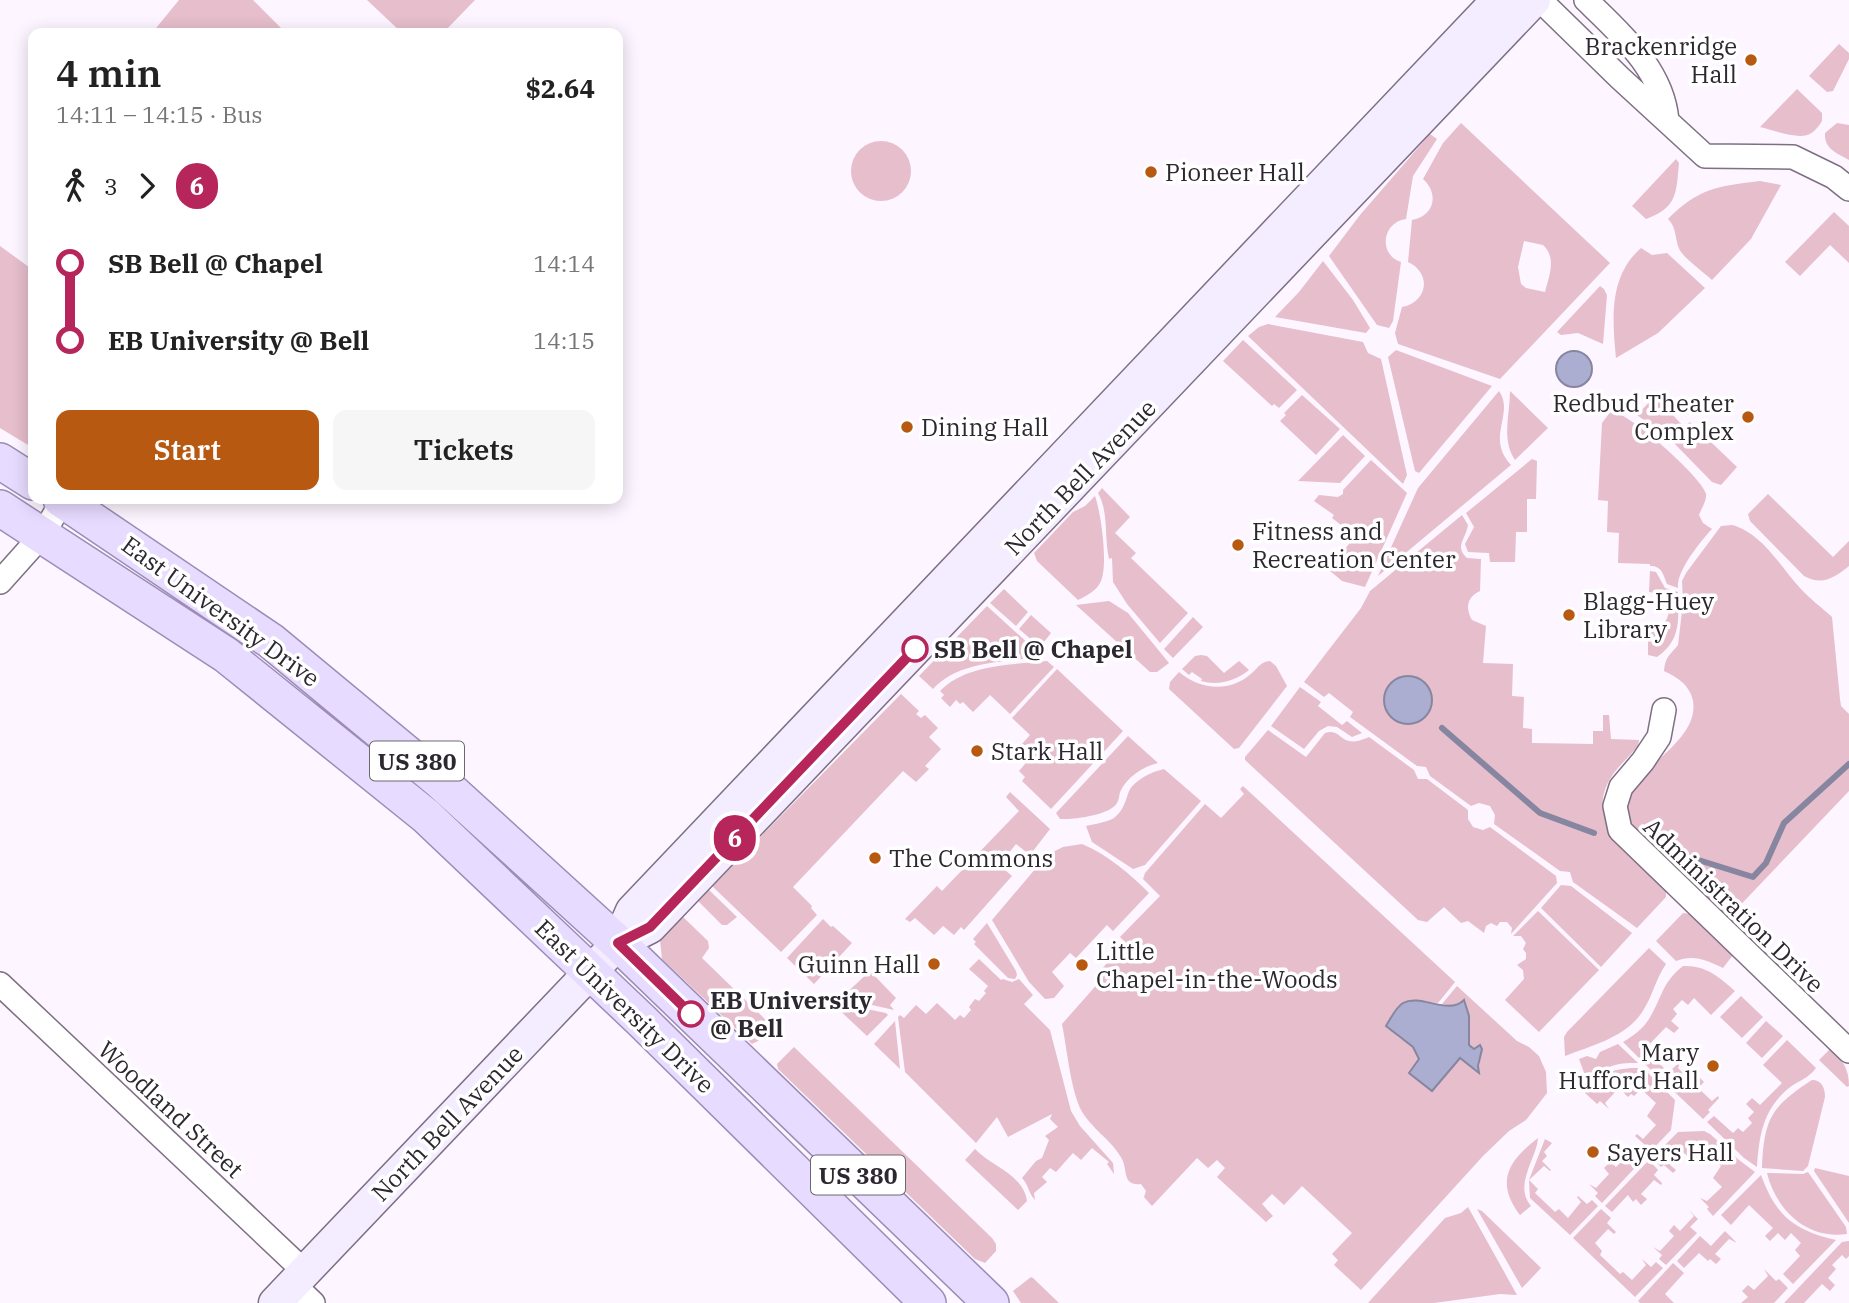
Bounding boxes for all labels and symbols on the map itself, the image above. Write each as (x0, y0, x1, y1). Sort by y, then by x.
place label: Brackenridge Hall (1584, 30, 1737, 90)
marker: Brackenridge Hall (1743, 52, 1759, 68)
place label: Pioneer Hall (1165, 156, 1305, 188)
marker: Pioneer Hall (1143, 164, 1159, 180)
place label: Redbud Theater Complex (1553, 387, 1734, 447)
street label: North Bell Avenue (997, 392, 1163, 562)
marker: Redbud Theater Complex (1740, 409, 1756, 425)
place label: Dining Hall (921, 411, 1049, 443)
marker: Dining Hall (899, 419, 915, 435)
place label: Fitness and Recreation Center (1252, 515, 1456, 575)
street label: East University Drive (116, 528, 326, 694)
marker: Fitness and Recreation Center (1230, 537, 1246, 553)
place label: Blagg-Huey Library (1583, 585, 1714, 645)
marker: Blagg-Huey Library (1561, 607, 1577, 623)
place label: SB Bell @ Chapel (934, 633, 1133, 665)
marker: SB Bell @ Chapel (902, 636, 928, 662)
place label: Stark Hall (991, 735, 1103, 767)
road number: US 380 (370, 741, 464, 780)
marker: Stark Hall (969, 743, 985, 759)
street label: Administration Drive (1637, 811, 1831, 999)
line badge: 6 (712, 815, 758, 861)
place label: The Commons (889, 842, 1053, 874)
marker: The Commons (867, 850, 883, 866)
street label: East University Drive (529, 912, 721, 1100)
place label: Little Chapel-in-the-Woods (1096, 935, 1338, 995)
place label: Guinn Hall (798, 948, 920, 980)
marker: Guinn Hall (926, 956, 942, 972)
marker: Little Chapel-in-the-Woods (1074, 957, 1090, 973)
place label: EB University @ Bell (710, 984, 873, 1044)
marker: EB University @ Bell (678, 1001, 704, 1027)
street label: Woodland Street (92, 1033, 250, 1185)
place label: Mary Hufford Hall (1558, 1036, 1699, 1096)
street label: North Bell Avenue (364, 1038, 530, 1208)
marker: Mary Hufford Hall (1705, 1058, 1721, 1074)
place label: Sayers Hall (1607, 1136, 1734, 1168)
marker: Sayers Hall (1585, 1144, 1601, 1160)
road number: US 380 (811, 1156, 905, 1194)

